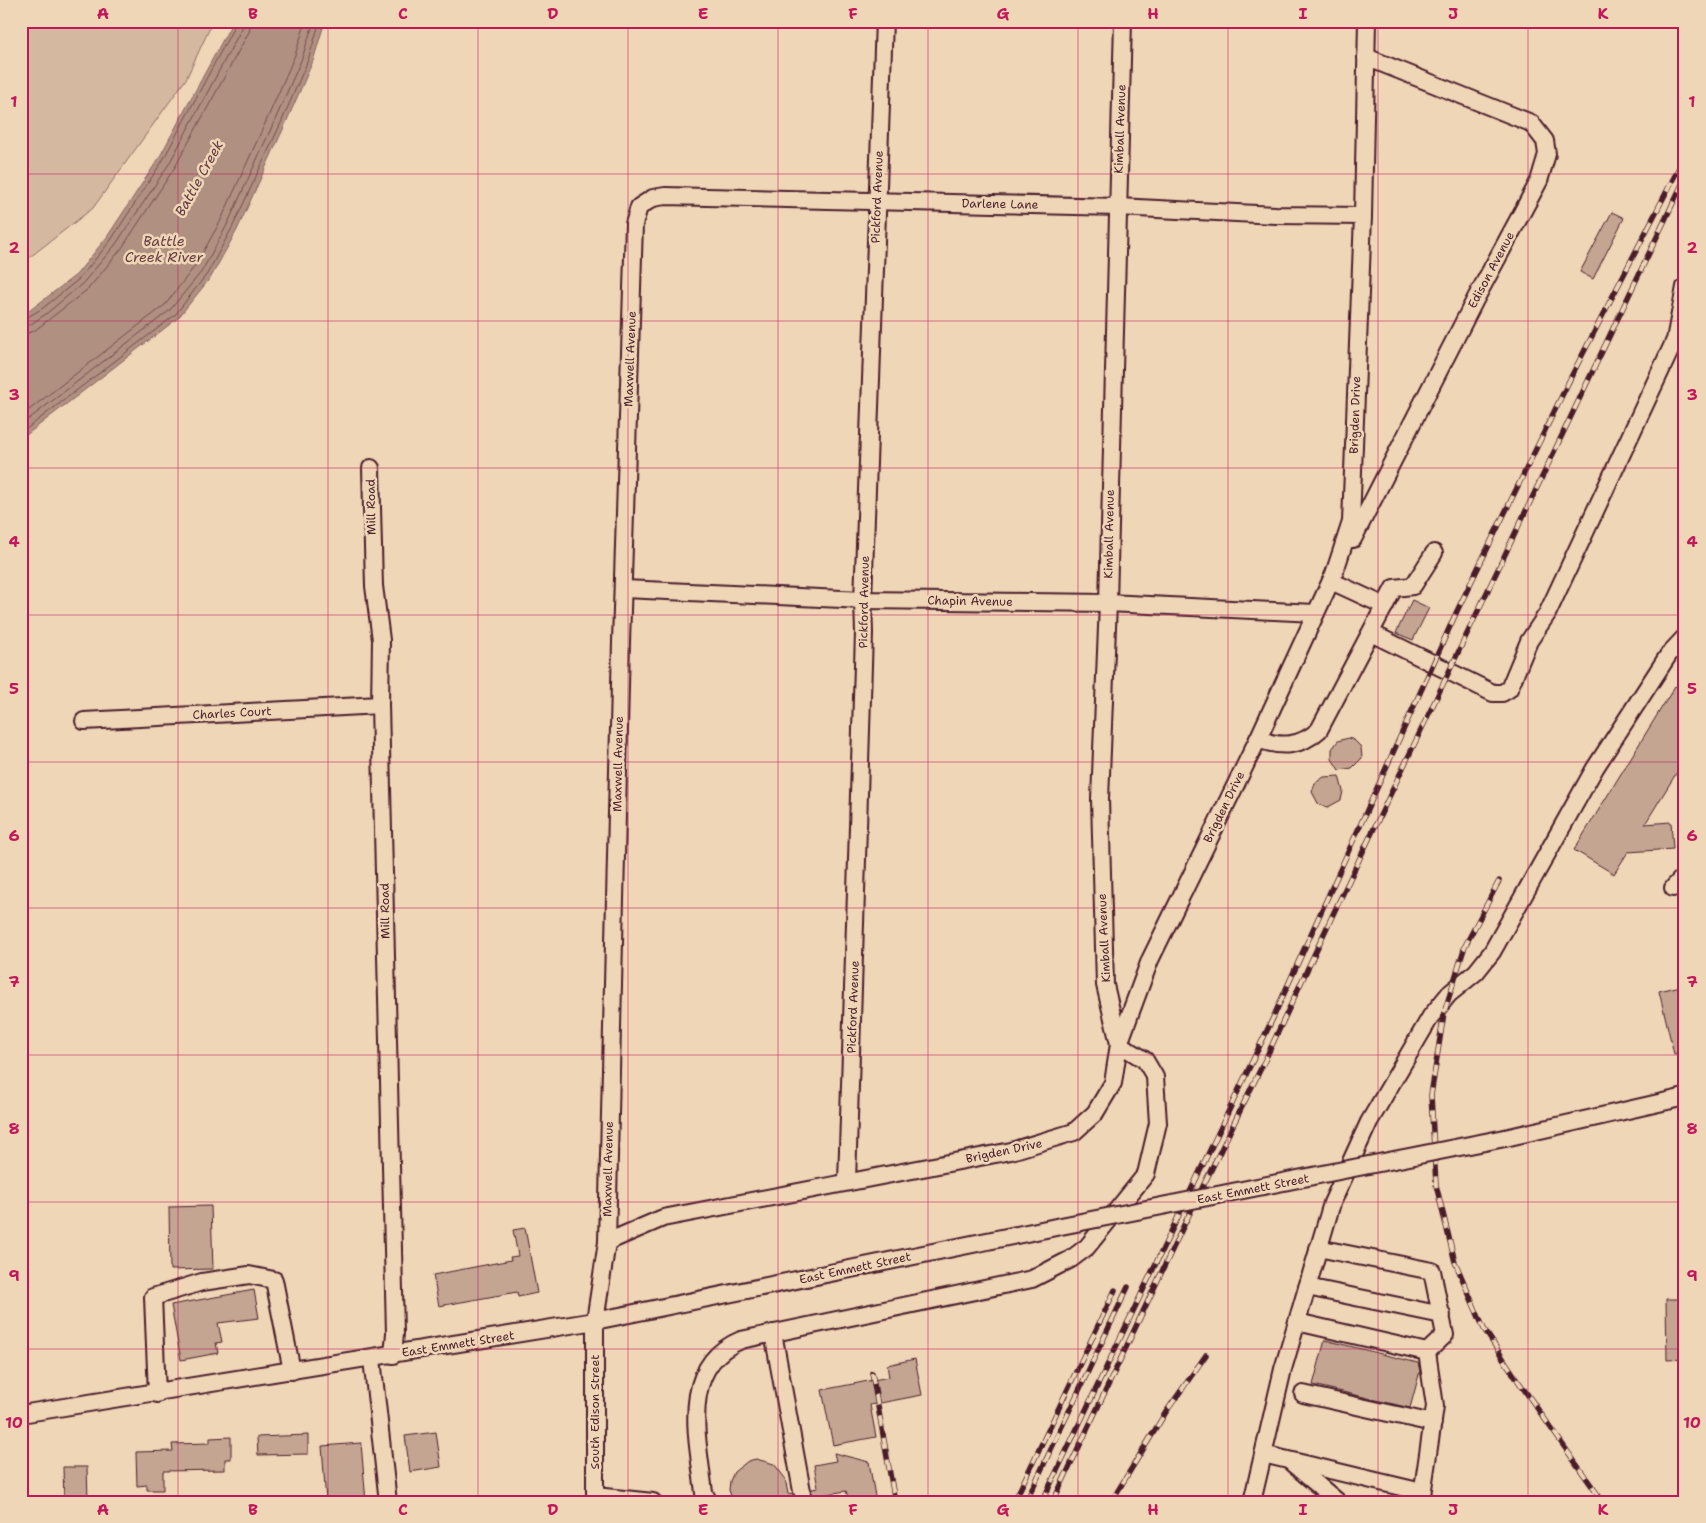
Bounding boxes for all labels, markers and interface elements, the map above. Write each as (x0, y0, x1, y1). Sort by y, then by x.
text: A (97, 3, 109, 24)
text: B (248, 3, 258, 24)
text: C (398, 3, 408, 24)
text: D (547, 3, 559, 24)
text: E (698, 3, 708, 24)
text: F (848, 3, 858, 24)
text: G (997, 3, 1010, 24)
text: H (1147, 3, 1159, 24)
text: I (1299, 3, 1308, 24)
text: J (1448, 3, 1458, 24)
text: K (1598, 3, 1609, 24)
street label: Kimball Avenue (1110, 84, 1130, 174)
text: 1 (10, 91, 18, 112)
text: 1 (1688, 91, 1696, 112)
water label: Battle Creek (171, 137, 227, 219)
street label: Pickford Avenue (867, 150, 887, 244)
street label: Darlene Lane (962, 195, 1039, 213)
street label: Edison Avenue (1464, 229, 1518, 311)
water label: Battle Creek River (125, 232, 204, 266)
text: 2 (8, 237, 20, 258)
text: 2 (1686, 237, 1698, 258)
street label: Maxwell Avenue (620, 311, 640, 407)
street label: Brigden Drive (1346, 376, 1364, 454)
text: 3 (8, 384, 20, 405)
text: 3 (1686, 384, 1698, 405)
street label: Mill Road (363, 478, 379, 535)
street label: Kimball Avenue (1100, 489, 1118, 579)
text: 4 (8, 531, 20, 552)
text: 4 (1686, 531, 1698, 552)
street label: Pickford Avenue (855, 555, 873, 649)
street label: Chapin Avenue (927, 592, 1013, 610)
text: 5 (9, 678, 19, 699)
text: 5 (1687, 678, 1697, 699)
street label: Charles Court (192, 703, 272, 723)
street label: Maxwell Avenue (609, 716, 627, 812)
street label: Brigden Drive (1200, 768, 1248, 845)
text: 6 (8, 825, 20, 846)
text: 6 (1686, 825, 1698, 846)
street label: Mill Road (377, 882, 393, 939)
street label: Kimball Avenue (1094, 893, 1114, 983)
street label: Pickford Avenue (843, 960, 863, 1054)
text: 7 (8, 971, 20, 992)
text: 7 (1686, 971, 1698, 992)
text: 8 (8, 1118, 20, 1139)
text: 8 (1686, 1118, 1698, 1139)
street label: Maxwell Avenue (599, 1121, 617, 1217)
street label: Brigden Drive (964, 1135, 1044, 1167)
street label: East Emmett Street (1196, 1170, 1310, 1208)
street label: East Emmett Street (798, 1248, 912, 1288)
text: 9 (8, 1265, 20, 1286)
text: 9 (1686, 1265, 1698, 1286)
street label: East Emmett Street (401, 1327, 515, 1361)
street label: South Edison Street (587, 1355, 603, 1469)
text: 10 (5, 1412, 23, 1433)
text: 10 (1683, 1412, 1701, 1433)
text: A (97, 1499, 109, 1520)
text: B (248, 1499, 258, 1520)
text: C (398, 1499, 408, 1520)
text: D (547, 1499, 559, 1520)
text: E (698, 1499, 708, 1520)
text: F (848, 1499, 858, 1520)
text: G (997, 1499, 1010, 1520)
text: H (1147, 1499, 1159, 1520)
text: I (1299, 1499, 1308, 1520)
text: J (1448, 1499, 1458, 1520)
text: K (1598, 1499, 1609, 1520)

